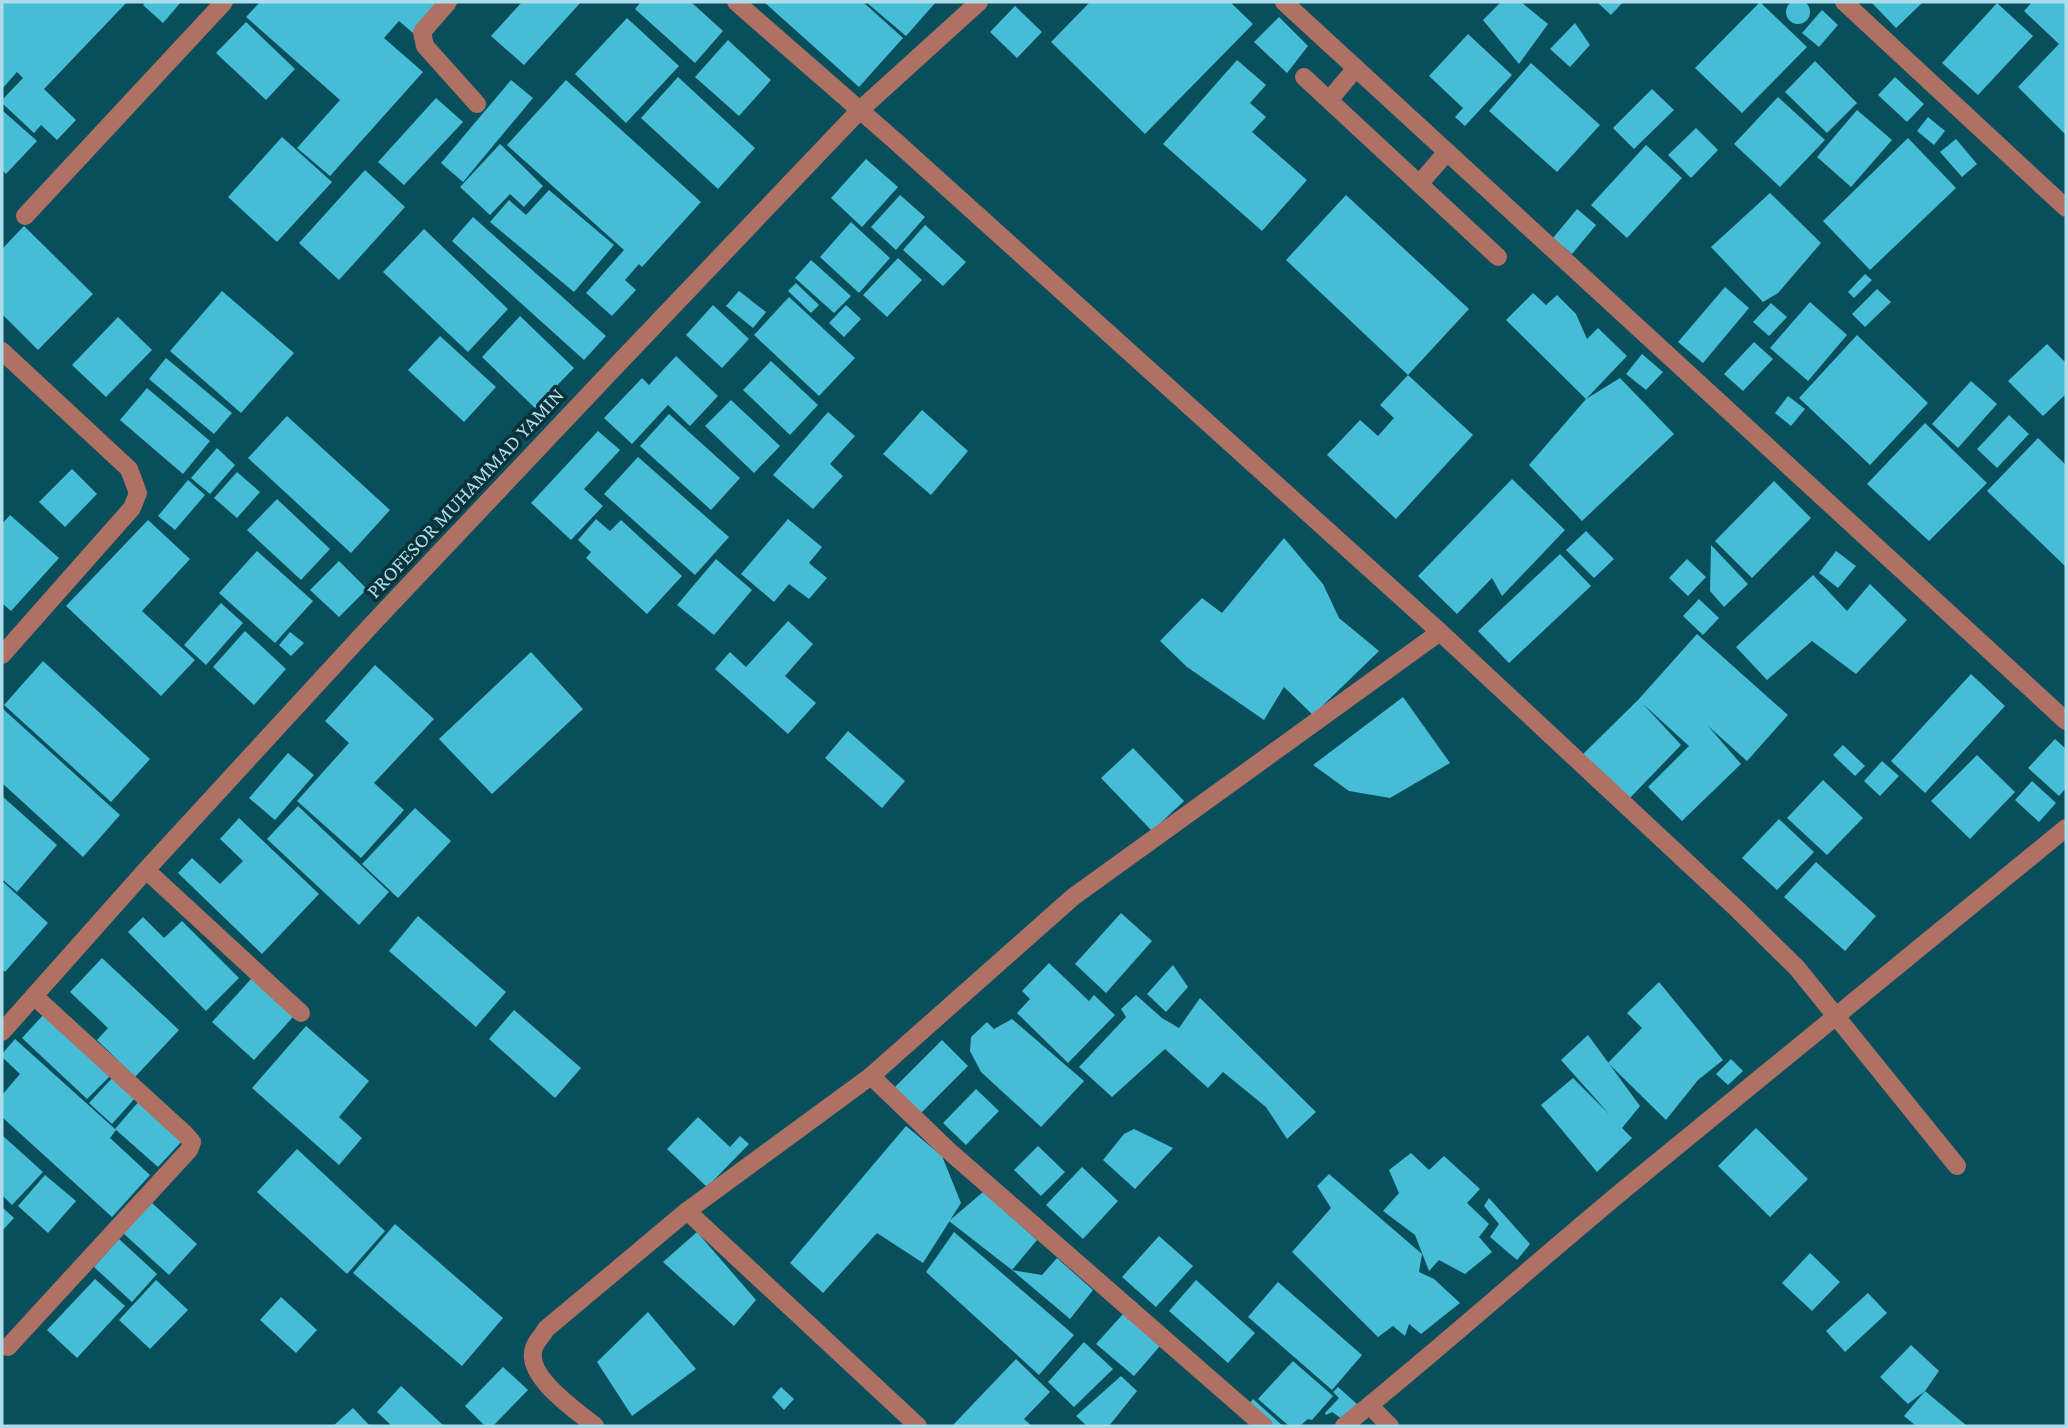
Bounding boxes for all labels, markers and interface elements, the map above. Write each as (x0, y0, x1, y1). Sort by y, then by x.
street label: PROFESOR MUHAMMAD YAMIN (361, 383, 569, 603)

